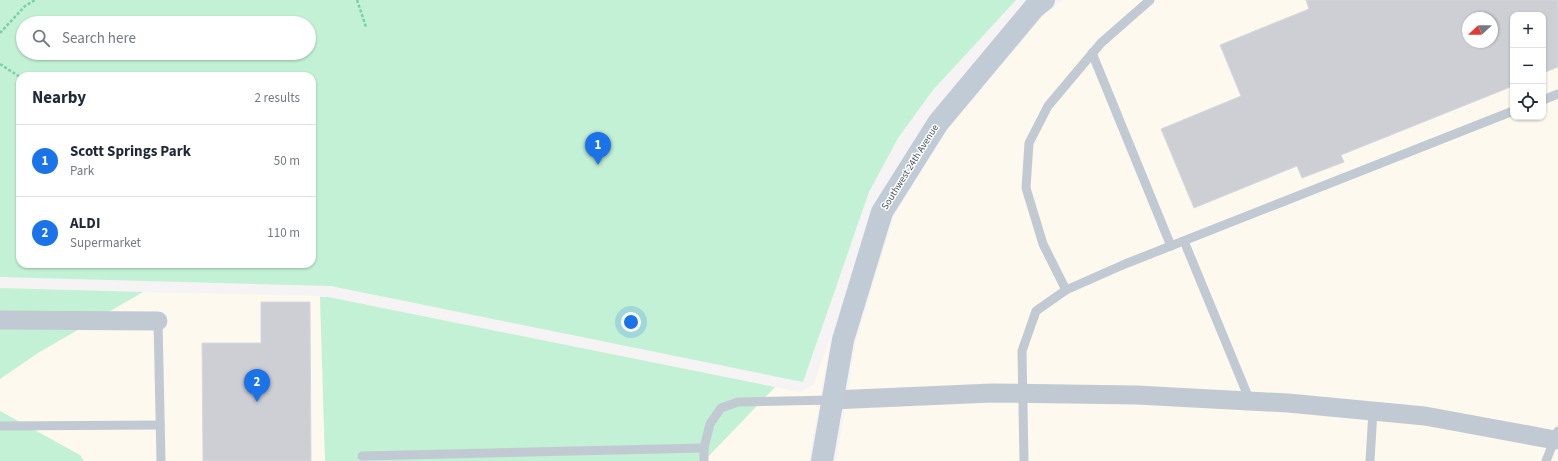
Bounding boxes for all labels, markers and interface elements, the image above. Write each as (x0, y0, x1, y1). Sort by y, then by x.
north arrow (1462, 12, 1498, 48)
map controls (1510, 12, 1546, 120)
button: + (1510, 12, 1546, 48)
search box (16, 16, 316, 60)
icon: search (30, 27, 52, 49)
text: Search here (62, 28, 136, 49)
button: − (1510, 48, 1546, 84)
button: locate (1510, 84, 1546, 120)
text: Nearby (32, 86, 86, 110)
text: 2 results (255, 89, 300, 107)
street label: Southwest 24th Avenue (878, 122, 942, 212)
pin: 1 (585, 132, 611, 165)
text: Scott Springs Park (70, 141, 191, 162)
text: 1 (42, 152, 48, 170)
text: 50 m (274, 152, 300, 170)
text: Park (70, 162, 94, 180)
text: ALDI (70, 213, 100, 234)
text: 2 (42, 224, 48, 242)
text: 110 m (267, 224, 300, 242)
text: Supermarket (70, 234, 141, 252)
your location (621, 312, 641, 332)
pin: 2 (244, 369, 270, 402)

